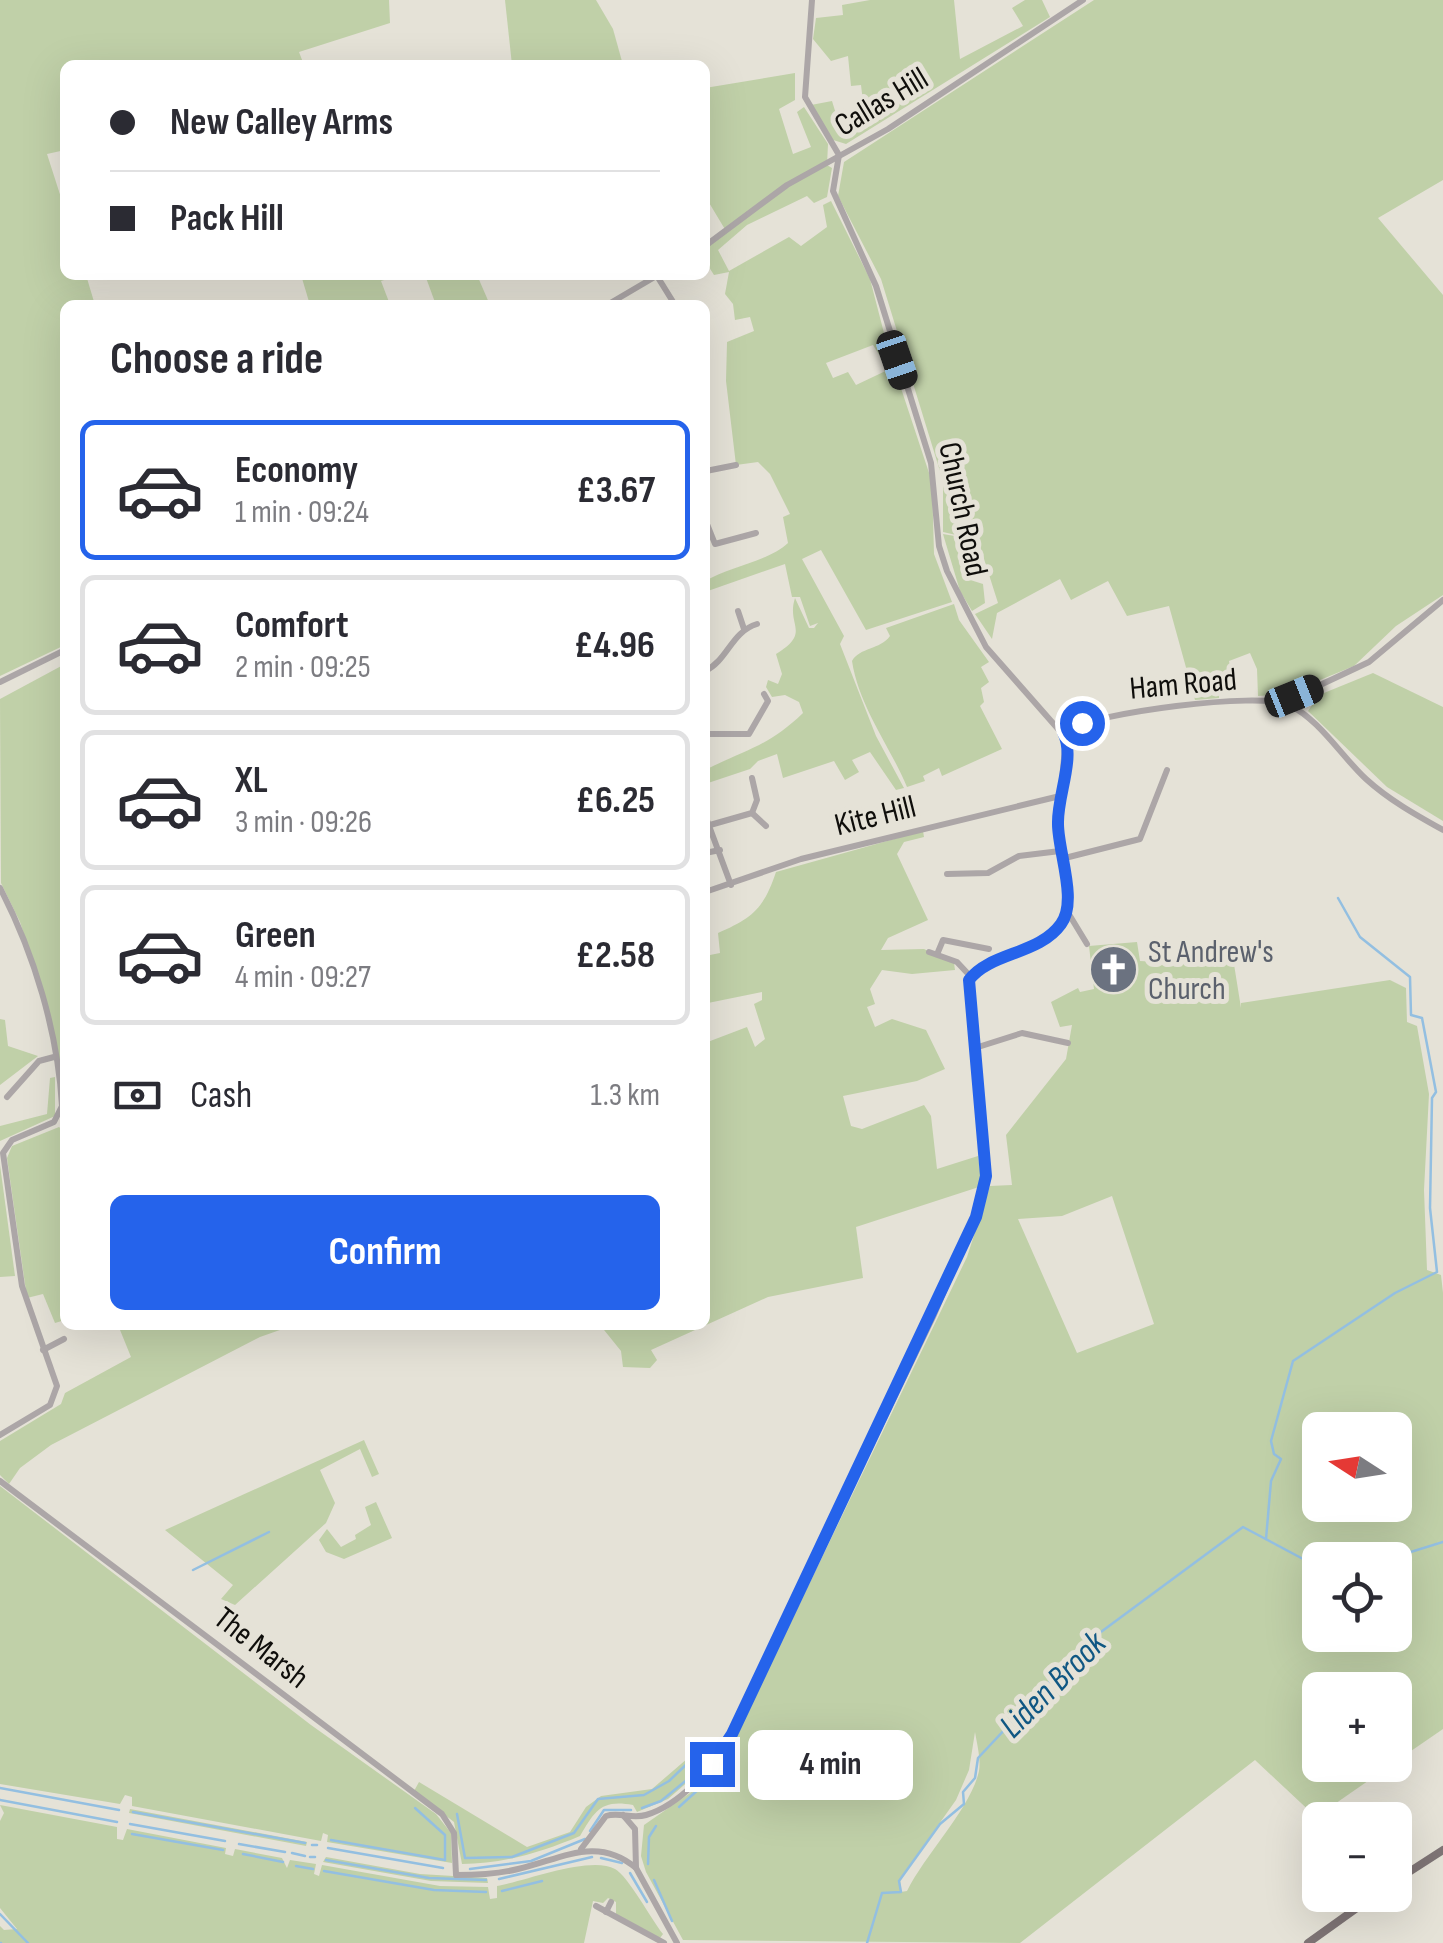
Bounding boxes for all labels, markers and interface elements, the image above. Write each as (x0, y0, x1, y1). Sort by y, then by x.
street label: Callas Hill (828, 59, 936, 145)
text: New Calley Arms (170, 100, 393, 145)
text: Pack Hill (170, 196, 284, 241)
car (873, 327, 921, 393)
text: Choose a ride (110, 332, 323, 387)
street label: Church Road (929, 439, 996, 580)
icon: car (115, 445, 205, 535)
text: Economy (235, 448, 358, 493)
text: £3.67 (576, 468, 655, 513)
text: 1 min · 09:24 (235, 493, 369, 532)
icon: car (115, 600, 205, 690)
text: Comfort (235, 603, 349, 648)
text: £4.96 (574, 623, 655, 668)
text: 2 min · 09:25 (235, 648, 371, 687)
street label: Ham Road (1128, 660, 1238, 709)
car (1261, 671, 1327, 721)
route start (1060, 701, 1105, 746)
icon: car (115, 755, 205, 845)
text: XL (235, 758, 268, 803)
text: £6.25 (575, 778, 655, 823)
street label: Kite Hill (831, 788, 920, 845)
text: 3 min · 09:26 (235, 803, 372, 842)
icon: car (115, 910, 205, 1000)
text: Green (235, 913, 316, 958)
text: £2.58 (576, 933, 655, 978)
place label: St Andrew's Church (1148, 933, 1274, 1009)
church icon: St Andrew's Church (1087, 943, 1139, 995)
text: 4 min · 09:27 (235, 958, 371, 997)
icon: cash (110, 1068, 165, 1123)
text: Cash (190, 1073, 252, 1118)
text: 1.3 km (591, 1076, 660, 1115)
button: Confirm (110, 1195, 660, 1310)
north arrow (1302, 1412, 1412, 1522)
map controls (1302, 1412, 1412, 1912)
button: locate (1302, 1542, 1412, 1652)
street label: The Marsh (206, 1599, 316, 1697)
water label: Liden Brook (991, 1622, 1116, 1747)
button: + (1302, 1672, 1412, 1782)
callout: 4 min (747, 1729, 912, 1799)
route end (690, 1742, 735, 1787)
text: 4 min (800, 1745, 861, 1784)
button: − (1302, 1802, 1412, 1912)

